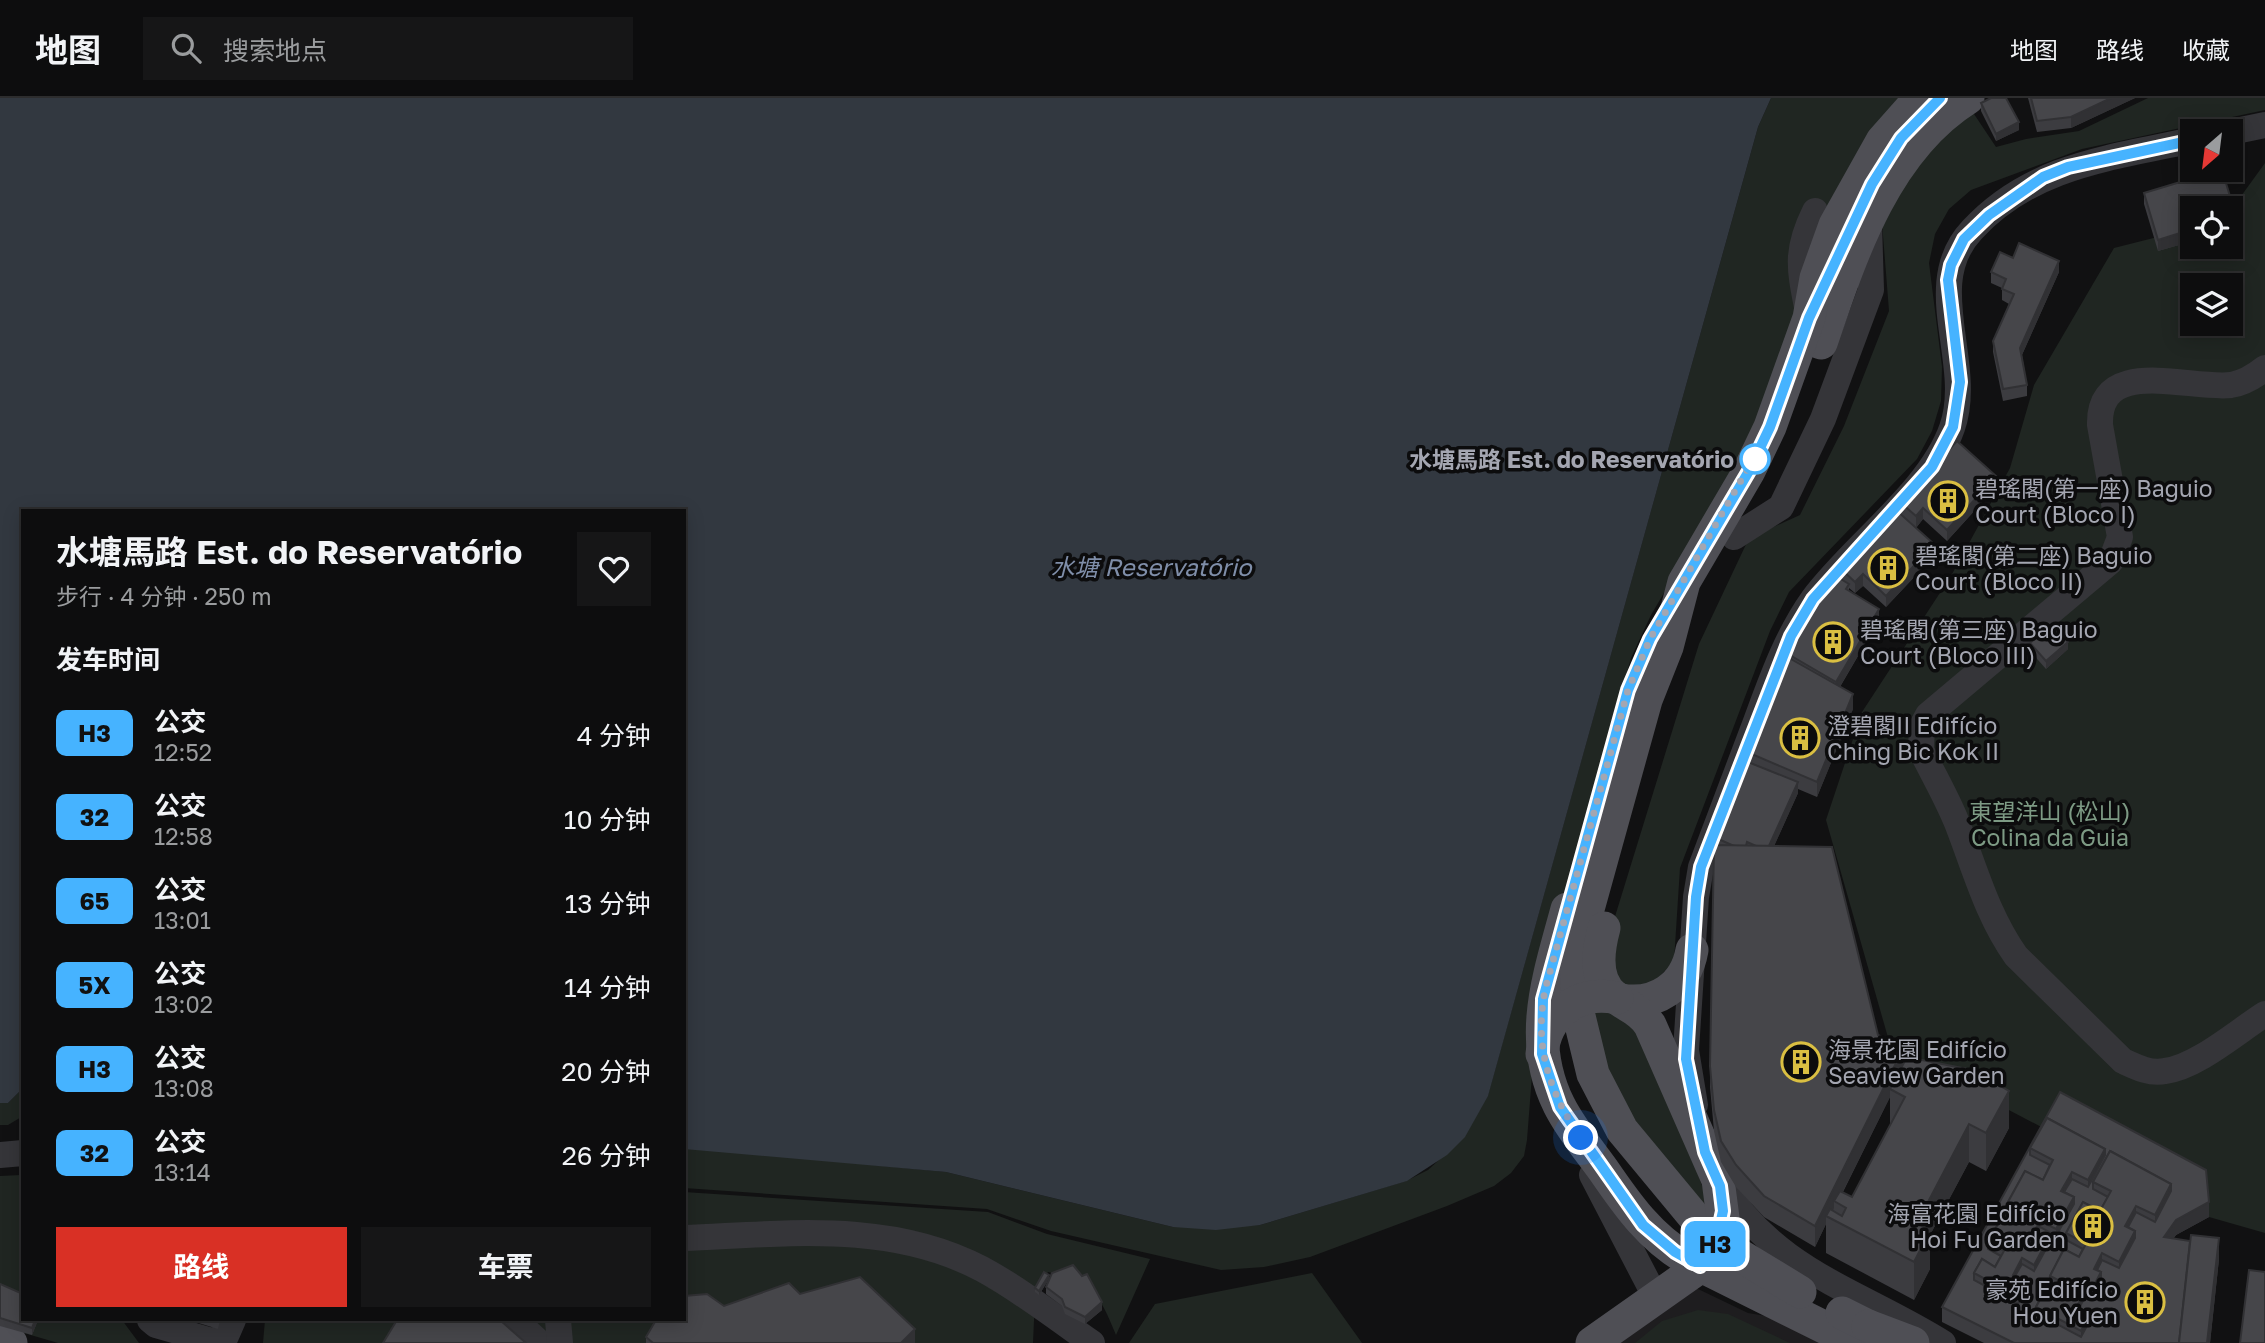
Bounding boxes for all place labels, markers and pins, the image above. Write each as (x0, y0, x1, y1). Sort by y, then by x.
marker: 水塘馬路 Est. do Reservatório (1740, 444, 1770, 474)
place label: 水塘馬路 Est. do Reservatório (1409, 445, 1734, 473)
place label: 碧瑤閣(第一座) Baguio Court (Bloco I) (1975, 474, 2213, 528)
building icon: 碧瑤閣(第一座) Baguio Court (Bloco I) (1927, 480, 1969, 522)
place label: 碧瑤閣(第二座) Baguio Court (Bloco II) (1915, 541, 2153, 595)
building icon: 碧瑤閣(第二座) Baguio Court (Bloco II) (1867, 547, 1909, 589)
place label: 碧瑤閣(第三座) Baguio Court (Bloco III) (1860, 615, 2098, 669)
building icon: 碧瑤閣(第三座) Baguio Court (Bloco III) (1812, 621, 1854, 663)
place label: 澄碧閣II Edifício Ching Bic Kok II (1827, 711, 1999, 765)
building icon: 澄碧閣II Edifício Ching Bic Kok II (1779, 717, 1821, 759)
place label: 海景花園 Edifício Seaview Garden (1828, 1035, 2007, 1089)
building icon: 海景花園 Edifício Seaview Garden (1780, 1041, 1822, 1083)
place label: 海富花園 Edifício Hoi Fu Garden (1887, 1199, 2066, 1253)
building icon: 海富花園 Edifício Hoi Fu Garden (2072, 1205, 2114, 1247)
place label: 豪苑 Edifício Hou Yuen (1985, 1275, 2118, 1329)
building icon: 豪苑 Edifício Hou Yuen (2124, 1281, 2166, 1323)

